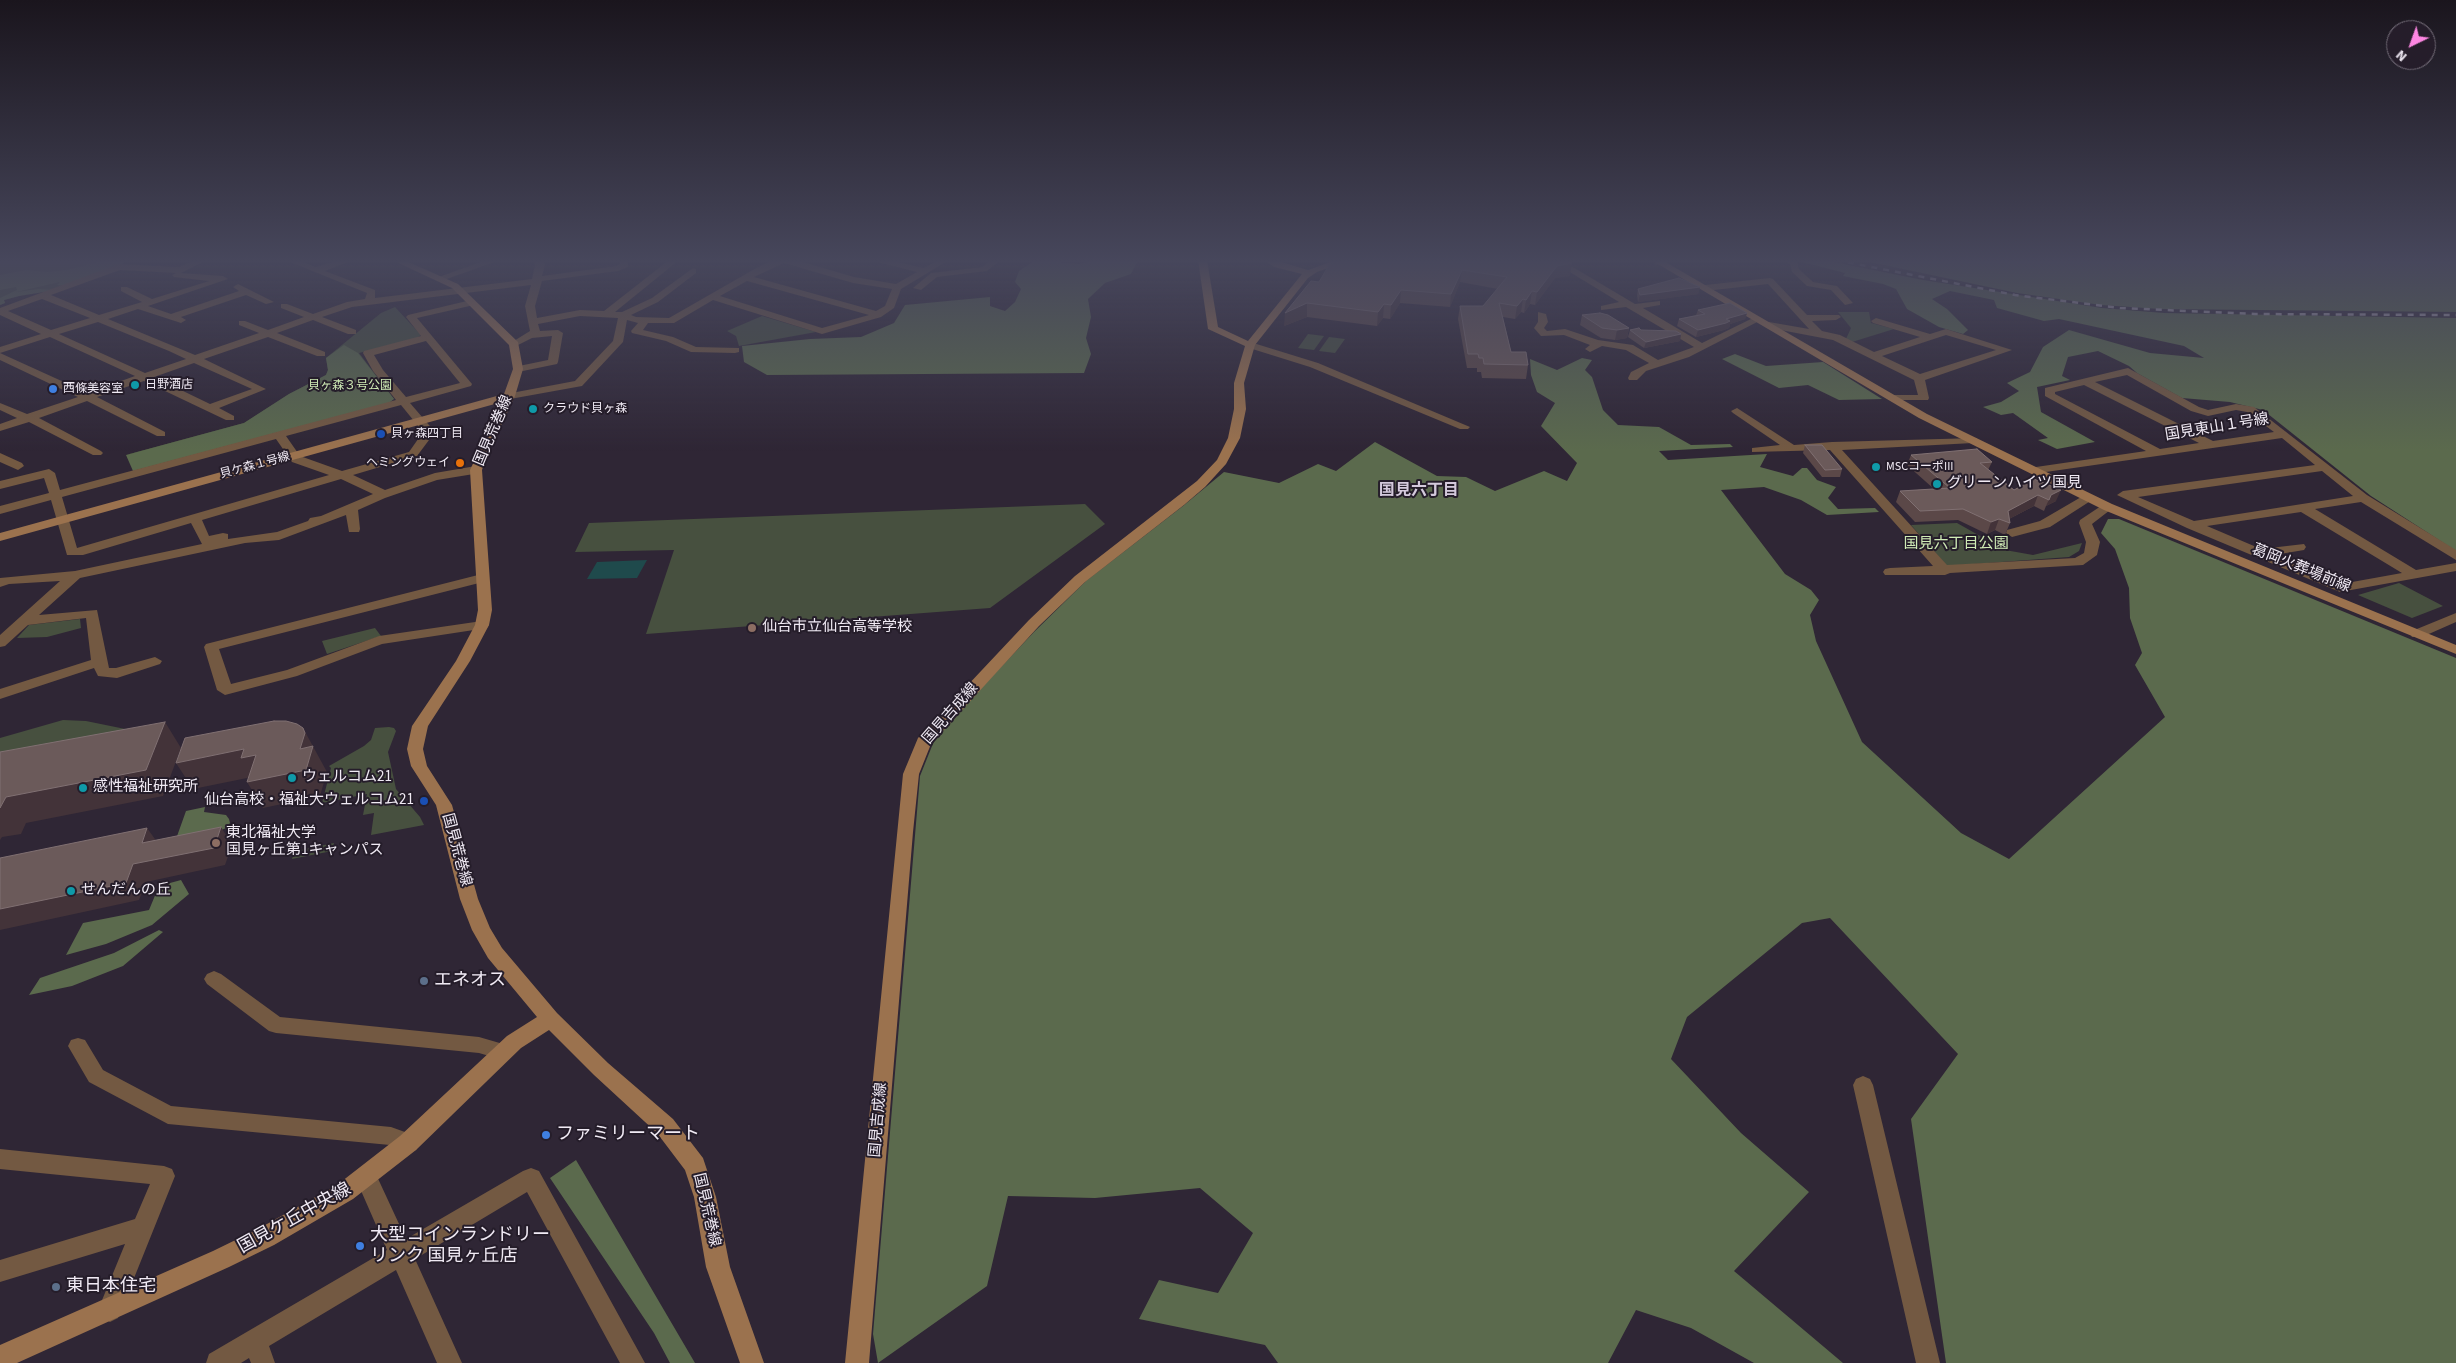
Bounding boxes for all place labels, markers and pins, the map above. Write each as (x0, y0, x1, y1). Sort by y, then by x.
place label: 日野酒店 (145, 378, 193, 392)
marker: 日野酒店 (129, 379, 141, 391)
place label: 西條美容室 (63, 382, 123, 396)
marker: 西條美容室 (47, 383, 59, 395)
place label: クラウド貝ヶ森 (543, 402, 627, 416)
marker: クラウド貝ヶ森 (527, 403, 539, 415)
place label: 貝ヶ森四丁目 (391, 427, 463, 441)
marker: 貝ヶ森四丁目 (375, 428, 387, 440)
place label: ヘミングウェイ (366, 456, 450, 470)
marker: ヘミングウェイ (454, 457, 466, 469)
place label: MSCコーポIII (1886, 460, 1953, 474)
marker: MSCコーポIII (1870, 461, 1882, 473)
place label: グリーンハイツ国見 (1947, 475, 2082, 493)
marker: グリーンハイツ国見 (1931, 478, 1943, 490)
place label: 仙台市立仙台高等学校 (762, 619, 912, 637)
marker: 仙台市立仙台高等学校 (746, 622, 758, 634)
place label: ウェルコム21 (302, 769, 392, 787)
marker: ウェルコム21 (286, 772, 298, 784)
place label: 感性福祉研究所 (93, 779, 198, 797)
marker: 感性福祉研究所 (77, 782, 89, 794)
place label: 仙台高校・福祉大ウェルコム21 (204, 792, 414, 810)
marker: 仙台高校・福祉大ウェルコム21 (418, 795, 430, 807)
place label: 東北福祉大学 国見ヶ丘第1キャンパス (226, 825, 383, 860)
marker: 東北福祉大学 国見ヶ丘第1キャンパス (210, 837, 222, 849)
place label: せんだんの丘 (81, 882, 171, 900)
marker: せんだんの丘 (65, 885, 77, 897)
place label: エネオス (434, 970, 506, 992)
marker: エネオス (418, 975, 430, 987)
place label: ファミリーマート (556, 1124, 700, 1146)
marker: ファミリーマート (540, 1129, 552, 1141)
place label: 大型コインランドリー リンク 国見ヶ丘店 (370, 1225, 550, 1268)
marker: 大型コインランドリー リンク 国見ヶ丘店 (354, 1240, 366, 1252)
place label: 東日本住宅 (66, 1276, 156, 1298)
marker: 東日本住宅 (50, 1281, 62, 1293)

